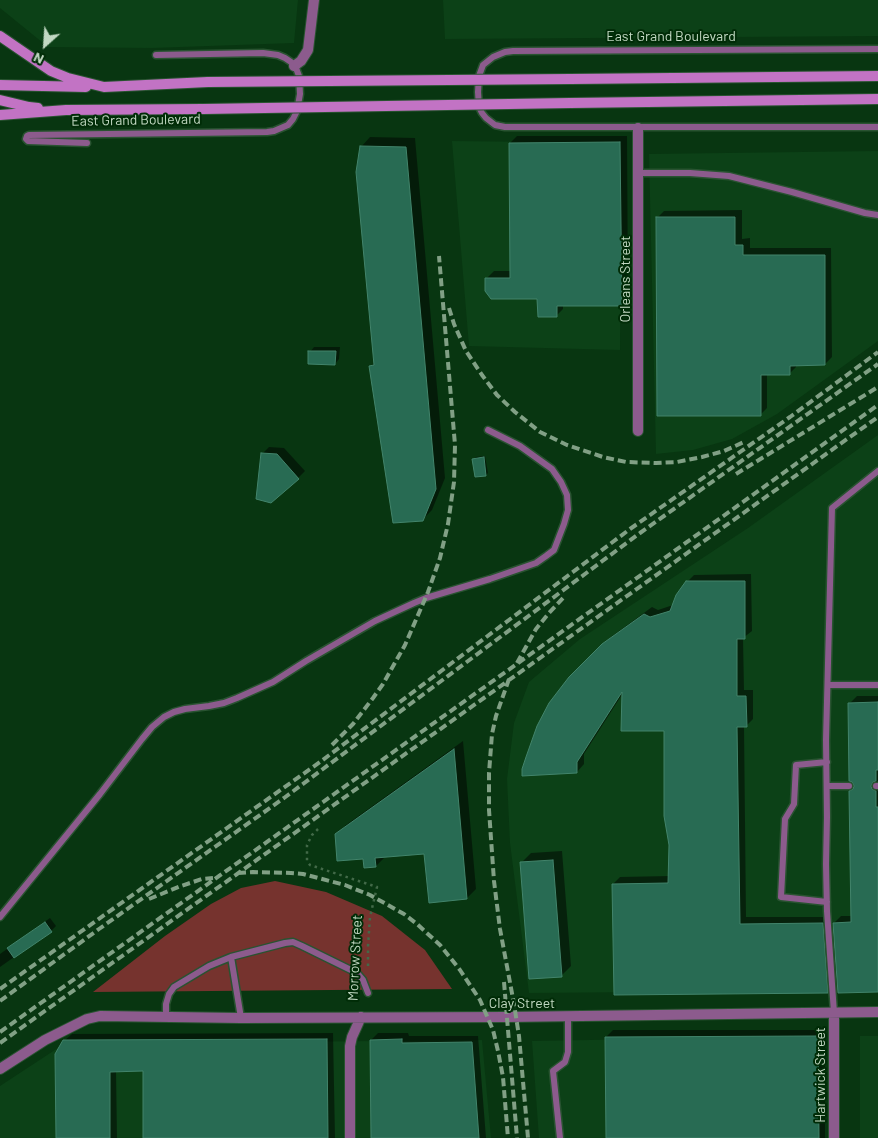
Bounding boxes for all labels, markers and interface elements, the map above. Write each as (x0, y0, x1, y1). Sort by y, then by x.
north arrow (20, 20, 70, 70)
street label: East Grand Boulevard (606, 28, 736, 44)
text: N (30, 49, 46, 69)
street label: East Grand Boulevard (71, 110, 201, 130)
street label: Orleans Street (617, 236, 633, 322)
street label: Morrow Street (344, 915, 366, 1001)
street label: Clay Street (489, 995, 555, 1011)
street label: Hartwick Street (812, 1027, 828, 1123)

